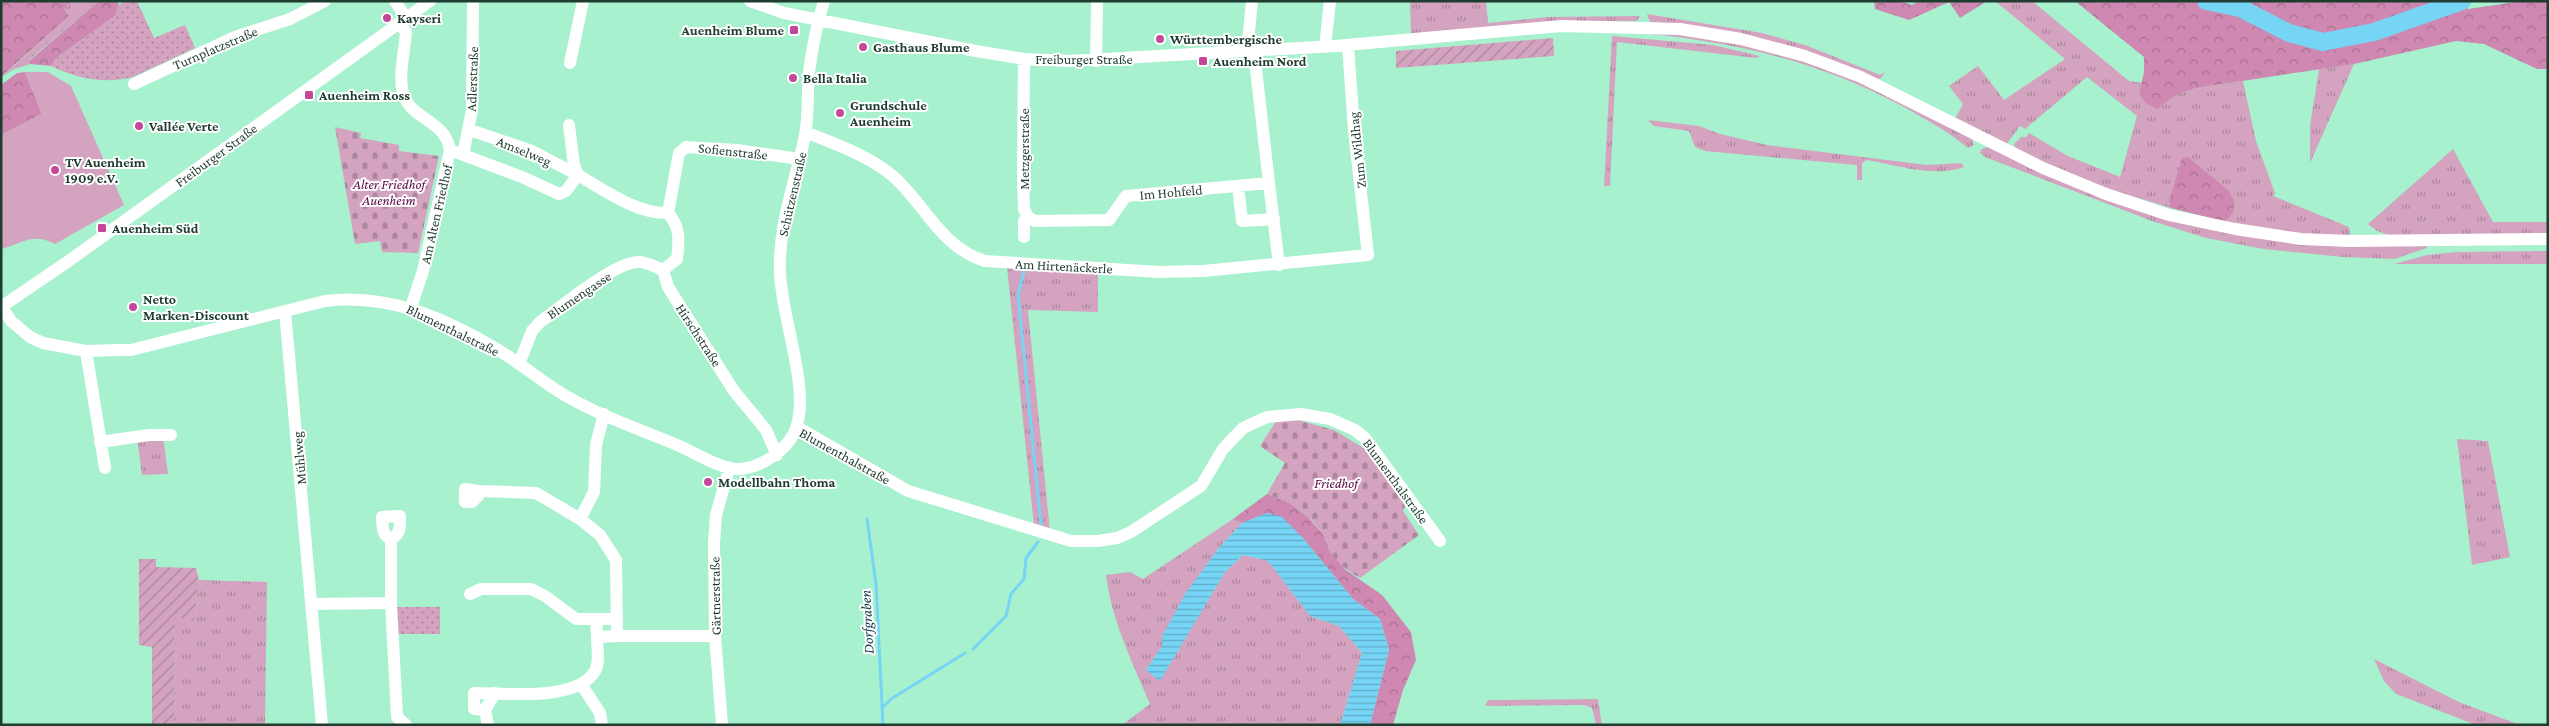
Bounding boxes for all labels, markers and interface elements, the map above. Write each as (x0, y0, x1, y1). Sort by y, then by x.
place label: Kayseri (397, 10, 441, 26)
marker: Kayseri (381, 12, 393, 24)
place label: Auenheim Blume (681, 22, 784, 38)
street label: Turnplatzstraße (170, 23, 260, 73)
marker: Auenheim Blume (788, 24, 800, 36)
place label: Württembergische (1169, 31, 1282, 47)
marker: Württembergische (1154, 33, 1166, 45)
place label: Gasthaus Blume (873, 39, 970, 55)
marker: Gasthaus Blume (857, 41, 869, 53)
street label: Adlerstraße (463, 46, 481, 112)
street label: Freiburger Straße (1035, 51, 1133, 67)
place label: Auenheim Nord (1212, 53, 1307, 69)
marker: Auenheim Nord (1197, 55, 1209, 67)
place label: Bella Italia (803, 70, 867, 86)
marker: Bella Italia (787, 72, 799, 84)
place label: Auenheim Ross (318, 87, 410, 103)
marker: Auenheim Ross (303, 89, 315, 101)
place label: Grundschule Auenheim (849, 97, 927, 129)
marker: Grundschule Auenheim (834, 107, 846, 119)
street label: Metzgerstraße (1016, 108, 1032, 190)
street label: Zum Wildhag (1345, 111, 1369, 189)
place label: Vallée Verte (148, 118, 219, 134)
marker: Vallée Verte (133, 120, 145, 132)
street label: Freiburger Straße (172, 120, 260, 190)
street label: Amselweg (494, 133, 554, 169)
street label: Sofienstraße (697, 139, 769, 163)
street label: Schützenstraße (774, 150, 810, 238)
place label: TV Auenheim 1909 e.V. (65, 154, 146, 186)
street label: Am Alten Friedhof (417, 162, 455, 265)
marker: TV Auenheim 1909 e.V. (49, 164, 61, 176)
park label: Alter Friedhof Auenheim (352, 176, 427, 208)
street label: Im Hohfeld (1139, 181, 1204, 203)
place label: Auenheim Süd (111, 220, 199, 236)
marker: Auenheim Süd (96, 222, 108, 234)
street label: Am Hirtenäckerle (1015, 255, 1113, 277)
street label: Blumengasse (544, 268, 614, 322)
place label: Netto Marken-Discount (143, 291, 250, 323)
marker: Netto Marken-Discount (127, 301, 139, 313)
street label: Blumenthalstraße (404, 301, 502, 359)
street label: Hirschstraße (673, 301, 725, 369)
street label: Blumenthalstraße (797, 424, 893, 488)
street label: Mühlweg (289, 431, 309, 485)
street label: Blumenthalstraße (1360, 435, 1432, 527)
place label: Modellbahn Thoma (718, 474, 836, 490)
park label: Friedhof (1314, 475, 1360, 491)
marker: Modellbahn Thoma (702, 476, 714, 488)
street label: Gärtnerstraße (706, 556, 724, 636)
water label: Dorfgraben (857, 589, 878, 654)

